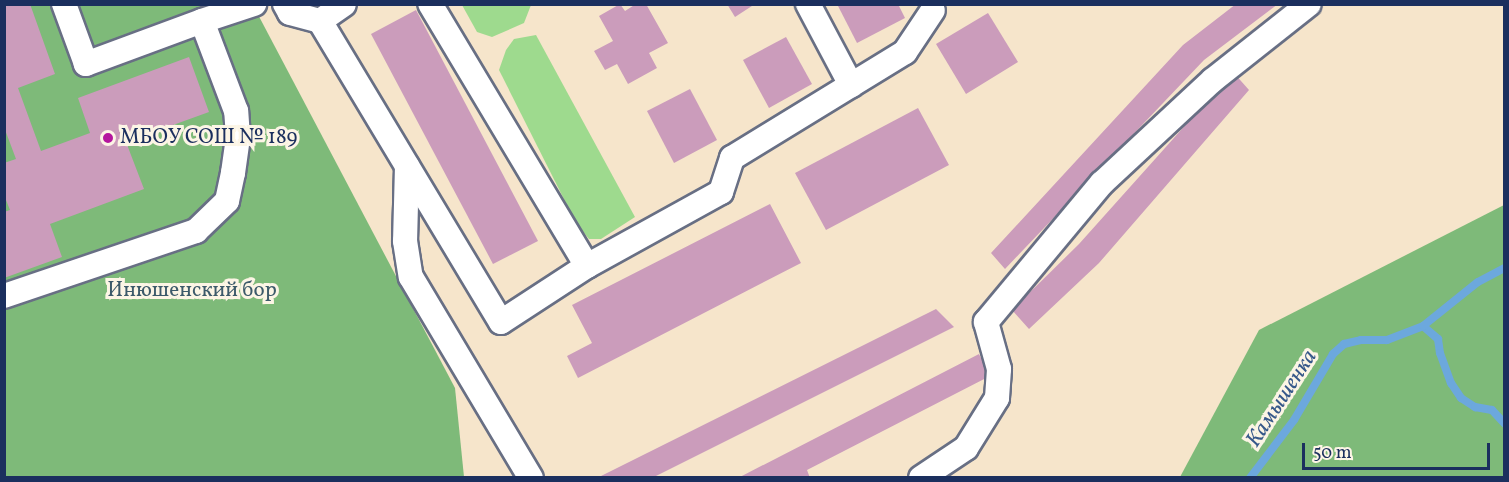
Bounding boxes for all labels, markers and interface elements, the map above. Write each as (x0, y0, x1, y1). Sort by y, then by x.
place label: МБОУ СОШ № 189 (120, 125, 298, 151)
marker: МБОУ СОШ № 189 (101, 131, 115, 145)
park label: Инюшенский бор (107, 278, 277, 304)
water label: Камышенка (1241, 346, 1323, 452)
scale bar (1305, 431, 1492, 469)
text: 50 m (1313, 441, 1352, 466)

